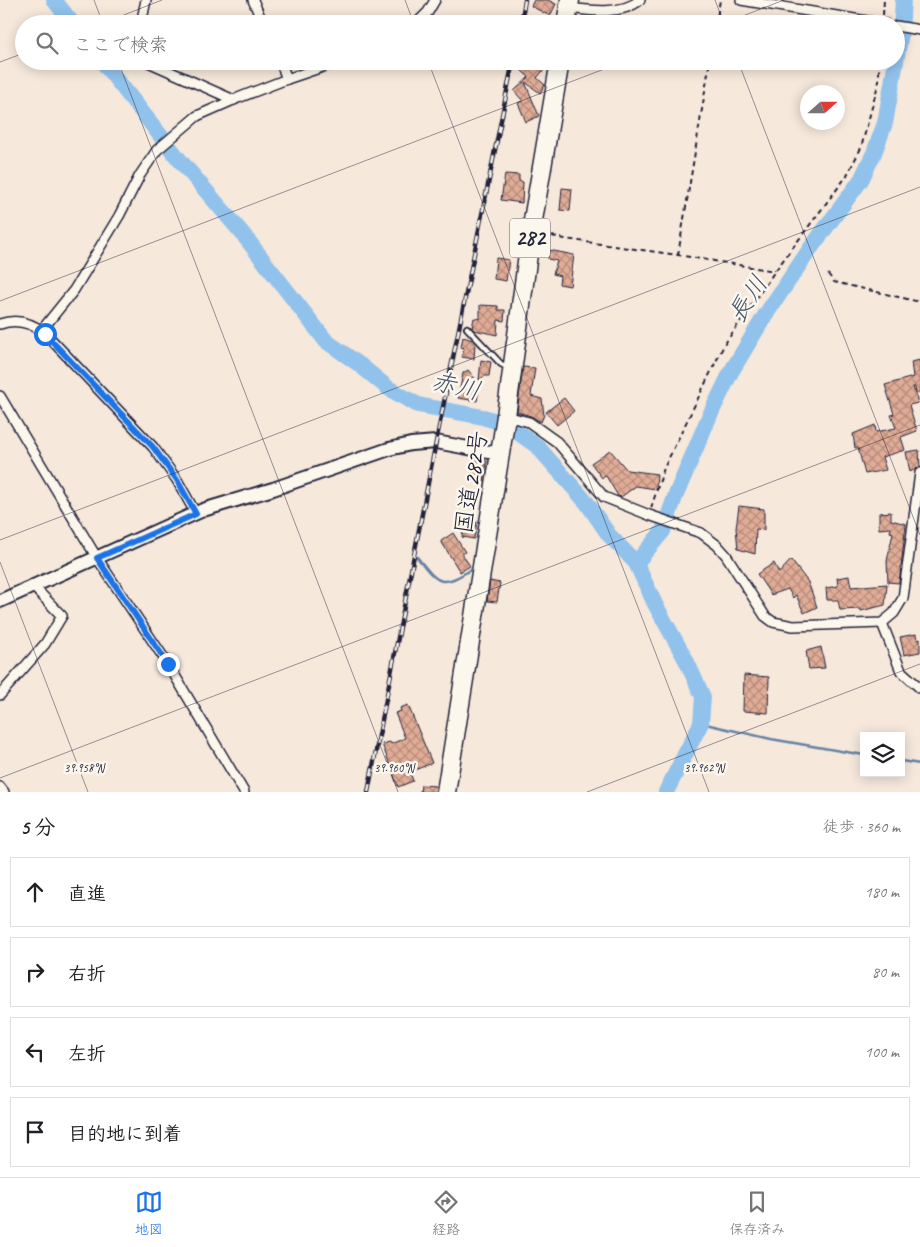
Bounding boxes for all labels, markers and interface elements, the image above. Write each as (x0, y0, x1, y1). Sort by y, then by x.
search box (15, 15, 905, 70)
icon: search (33, 29, 61, 57)
text: ここで検索 (73, 33, 168, 57)
north arrow (800, 85, 845, 130)
road number: 282 (510, 218, 550, 258)
water label: 長川 (721, 269, 775, 329)
route start (34, 323, 57, 346)
water label: 赤川 (428, 364, 484, 408)
street label: 国道282号 (448, 428, 494, 536)
route end (157, 653, 180, 676)
map controls (860, 732, 905, 777)
button: layers (860, 732, 905, 777)
text: 39.958°N (64, 760, 106, 776)
text: 39.960°N (374, 760, 416, 776)
text: 39.962°N (684, 760, 726, 776)
text: 5 分 (20, 814, 55, 840)
text: 徒歩 · 360 m (823, 817, 900, 837)
icon: ahead (21, 878, 49, 906)
text: 直進 (68, 882, 106, 906)
text: 180 m (865, 882, 899, 902)
icon: right (21, 958, 49, 986)
text: 右折 (68, 962, 106, 986)
text: 80 m (872, 962, 899, 982)
icon: left (21, 1038, 49, 1066)
text: 左折 (68, 1042, 106, 1066)
text: 100 m (865, 1042, 899, 1062)
icon: arrive (21, 1118, 49, 1146)
text: 目的地に到着 (68, 1122, 182, 1146)
tab: 地図 (135, 1188, 163, 1238)
tab: 経路 (432, 1188, 460, 1238)
tab: 保存済み (729, 1188, 785, 1238)

